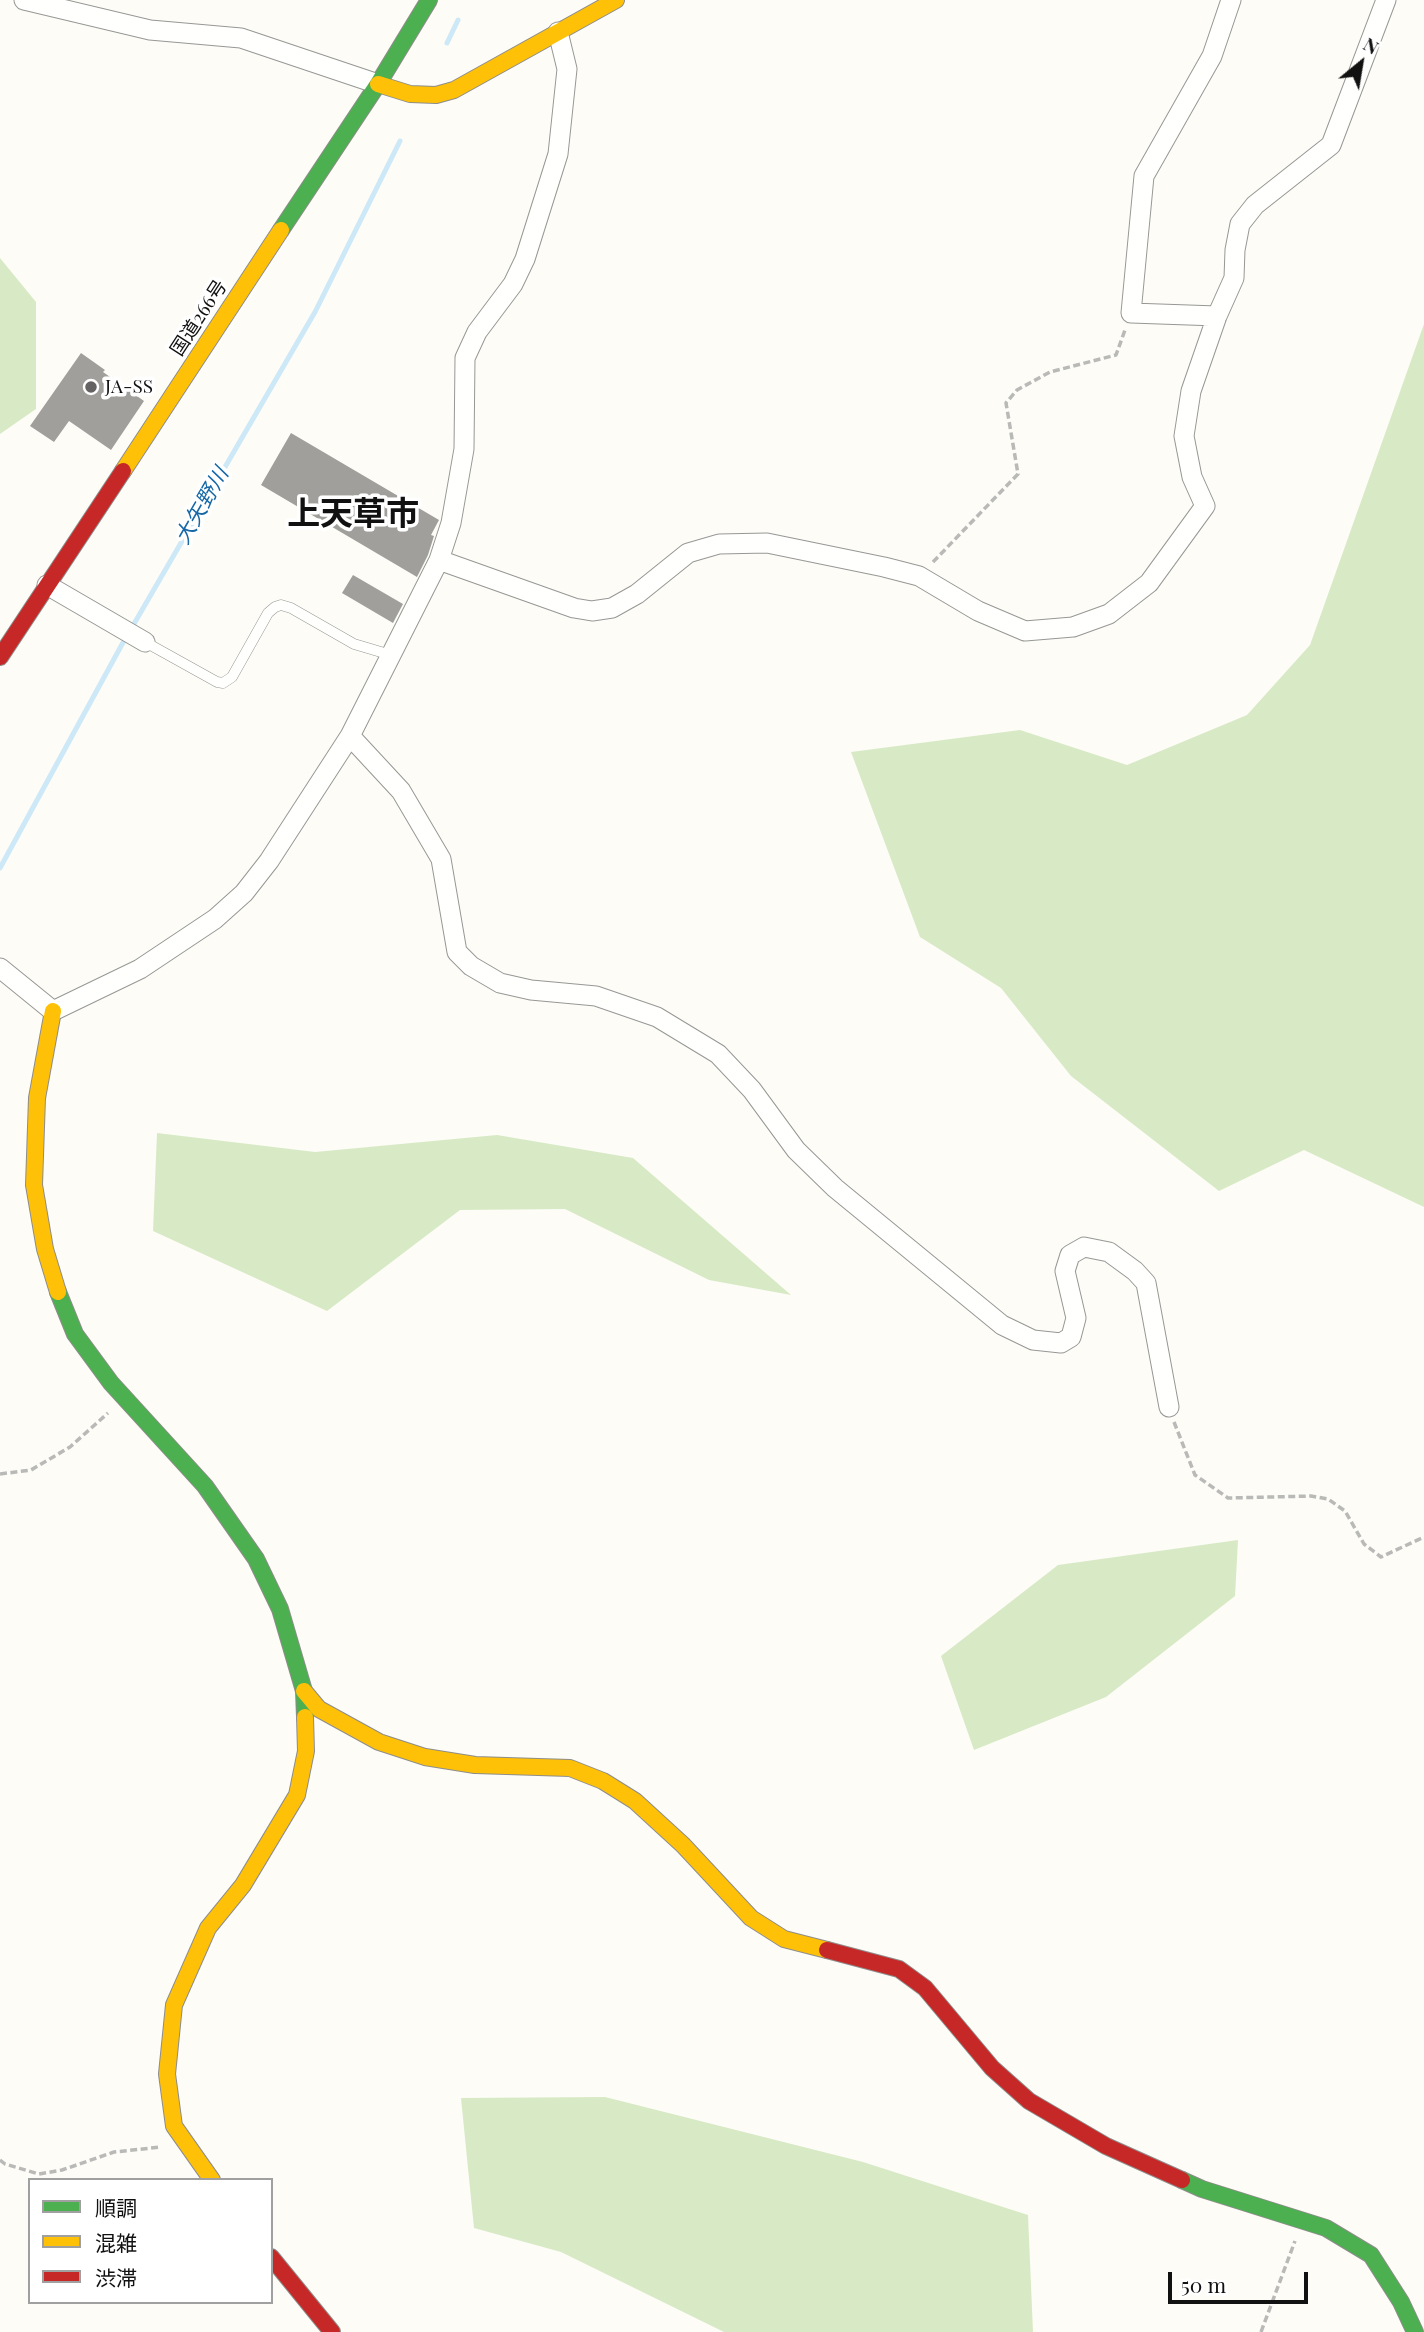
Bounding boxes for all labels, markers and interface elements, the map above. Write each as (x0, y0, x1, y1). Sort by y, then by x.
north arrow (1326, 28, 1396, 98)
text: N (1359, 30, 1384, 60)
street label: 国道266号 (166, 276, 232, 360)
place label: JA-SS (105, 376, 153, 398)
marker: JA-SS (83, 379, 99, 395)
water label: 大矢野川 (170, 463, 234, 549)
district label: 上天草市 (287, 495, 419, 535)
legend (28, 2178, 273, 2304)
text: 順調 (95, 2193, 137, 2221)
text: 混雑 (95, 2228, 137, 2256)
scale bar (1172, 2258, 1312, 2302)
text: 渋滞 (95, 2263, 137, 2291)
text: 50 m (1181, 2270, 1226, 2298)

